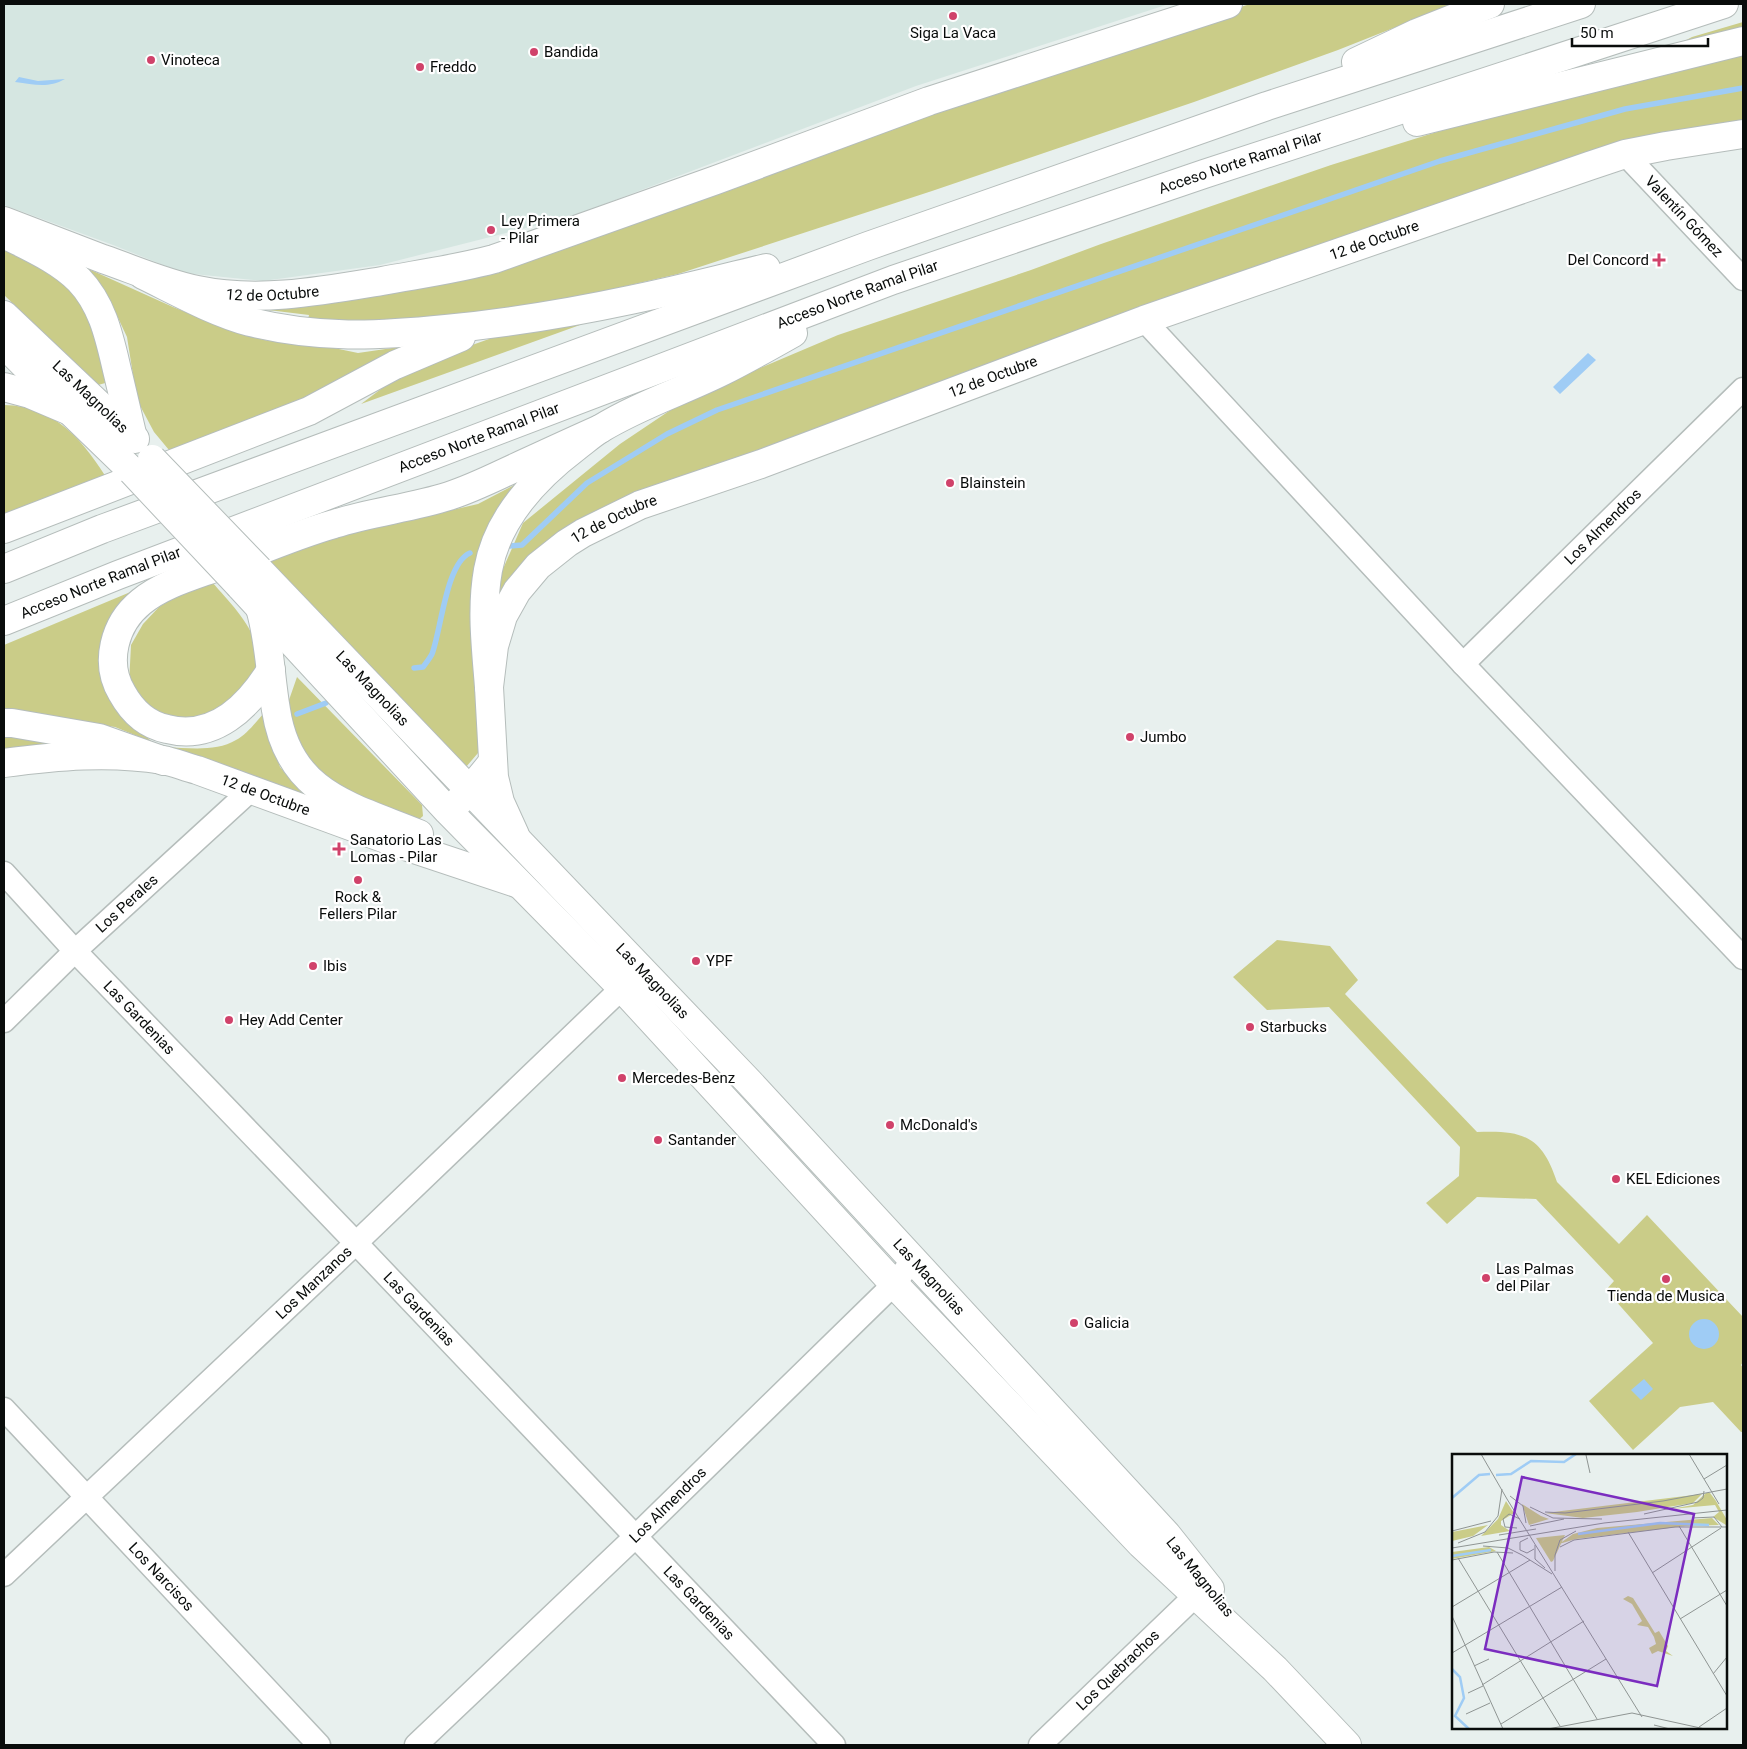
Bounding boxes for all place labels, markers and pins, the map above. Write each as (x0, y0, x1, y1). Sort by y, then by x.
marker: Siga La Vaca (947, 10, 959, 22)
place label: Siga La Vaca (910, 24, 996, 42)
place label: Bandida (544, 43, 599, 61)
marker: Bandida (528, 46, 540, 58)
place label: Vinoteca (161, 51, 220, 69)
marker: Vinoteca (145, 54, 157, 66)
place label: Freddo (430, 58, 476, 76)
marker: Freddo (414, 61, 426, 73)
place label: Ley Primera - Pilar (501, 212, 580, 247)
marker: Ley Primera - Pilar (485, 224, 497, 236)
place label: Del Concord (1567, 251, 1649, 269)
marker: Del Concord (1653, 254, 1665, 266)
place label: Blainstein (960, 474, 1026, 492)
marker: Blainstein (944, 477, 956, 489)
place label: Jumbo (1140, 728, 1187, 746)
marker: Jumbo (1124, 731, 1136, 743)
place label: Sanatorio Las Lomas - Pilar (350, 831, 442, 866)
marker: Sanatorio Las Lomas - Pilar (332, 842, 346, 856)
marker: Rock & Fellers Pilar (352, 874, 364, 886)
place label: Rock & Fellers Pilar (319, 888, 397, 923)
place label: YPF (706, 952, 733, 970)
marker: YPF (690, 955, 702, 967)
place label: Ibis (323, 957, 347, 975)
marker: Ibis (307, 960, 319, 972)
place label: Hey Add Center (239, 1011, 343, 1029)
marker: Hey Add Center (223, 1014, 235, 1026)
place label: Starbucks (1260, 1018, 1327, 1036)
marker: Starbucks (1244, 1021, 1256, 1033)
place label: Mercedes-Benz (632, 1069, 735, 1087)
marker: Mercedes-Benz (616, 1072, 628, 1084)
place label: McDonald's (900, 1116, 978, 1134)
marker: McDonald's (884, 1119, 896, 1131)
place label: Santander (668, 1131, 736, 1149)
marker: Santander (652, 1134, 664, 1146)
place label: KEL Ediciones (1626, 1170, 1720, 1188)
marker: KEL Ediciones (1610, 1173, 1622, 1185)
place label: Las Palmas del Pilar (1496, 1260, 1574, 1295)
marker: Las Palmas del Pilar (1480, 1272, 1492, 1284)
marker: Tienda de Musica (1660, 1273, 1672, 1285)
place label: Tienda de Musica (1607, 1287, 1725, 1305)
place label: Galicia (1084, 1314, 1129, 1332)
marker: Galicia (1068, 1317, 1080, 1329)

